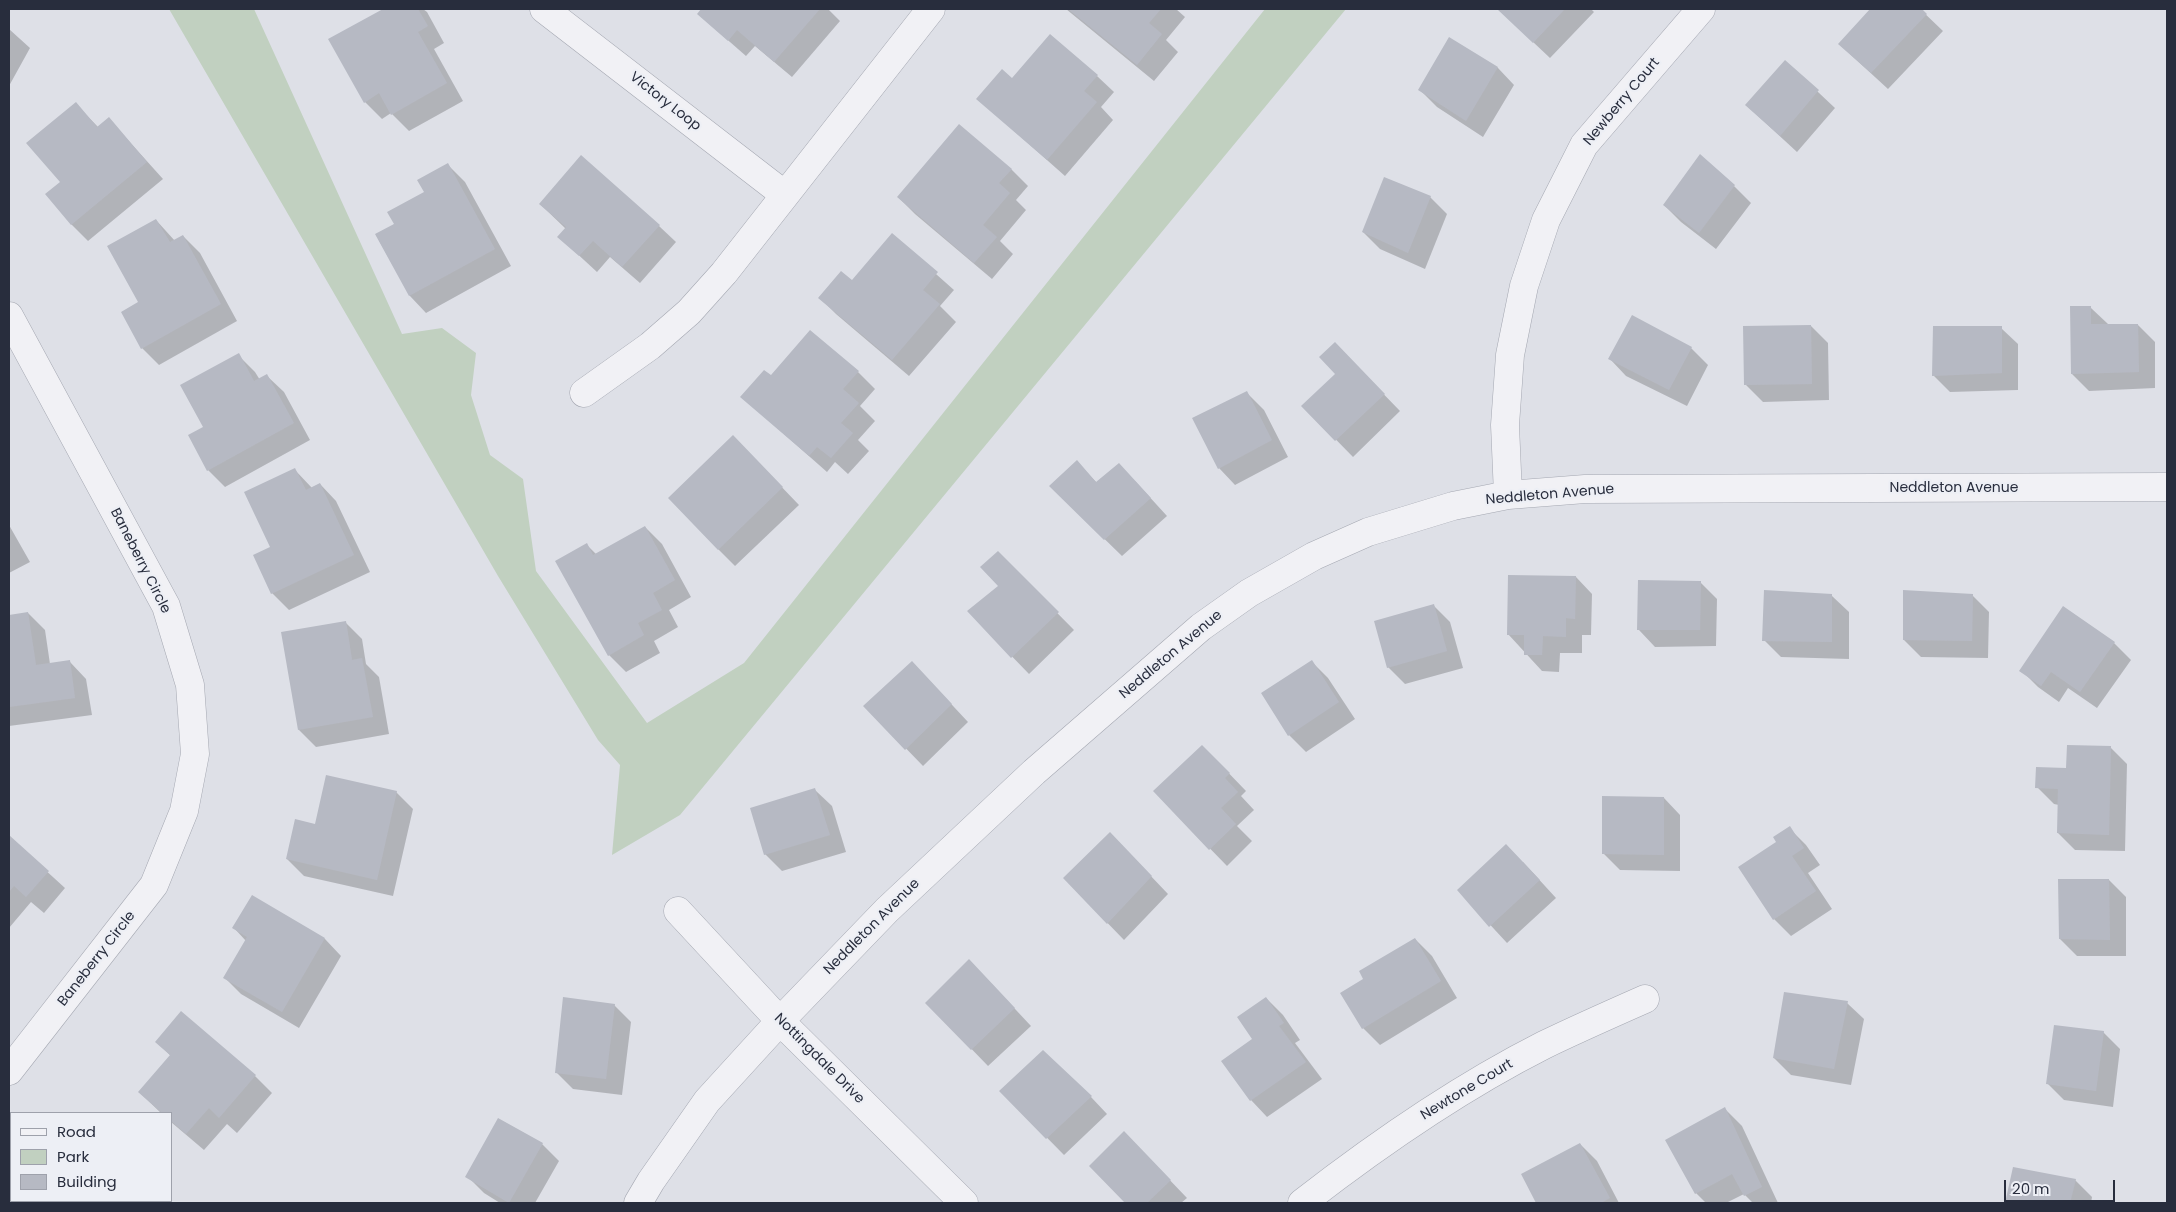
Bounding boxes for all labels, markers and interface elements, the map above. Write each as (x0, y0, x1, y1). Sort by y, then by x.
street label: Newberry Court (1580, 55, 1664, 149)
street label: Victory Loop (626, 69, 704, 135)
street label: Neddleton Avenue (1890, 480, 2018, 496)
street label: Neddleton Avenue (1485, 481, 1615, 509)
street label: Baneberry Circle (106, 506, 174, 616)
street label: Neddleton Avenue (1116, 607, 1226, 703)
street label: Neddleton Avenue (820, 875, 924, 979)
street label: Baneberry Circle (55, 908, 139, 1010)
street label: Nottingdale Drive (770, 1010, 868, 1108)
street label: Newtone Court (1418, 1056, 1516, 1124)
legend (10, 1112, 172, 1202)
text: Road (57, 1121, 96, 1142)
text: Park (57, 1146, 89, 1167)
scale bar (2006, 1170, 2117, 1202)
text: Building (57, 1171, 117, 1192)
text: 20 m (2012, 1178, 2050, 1199)

